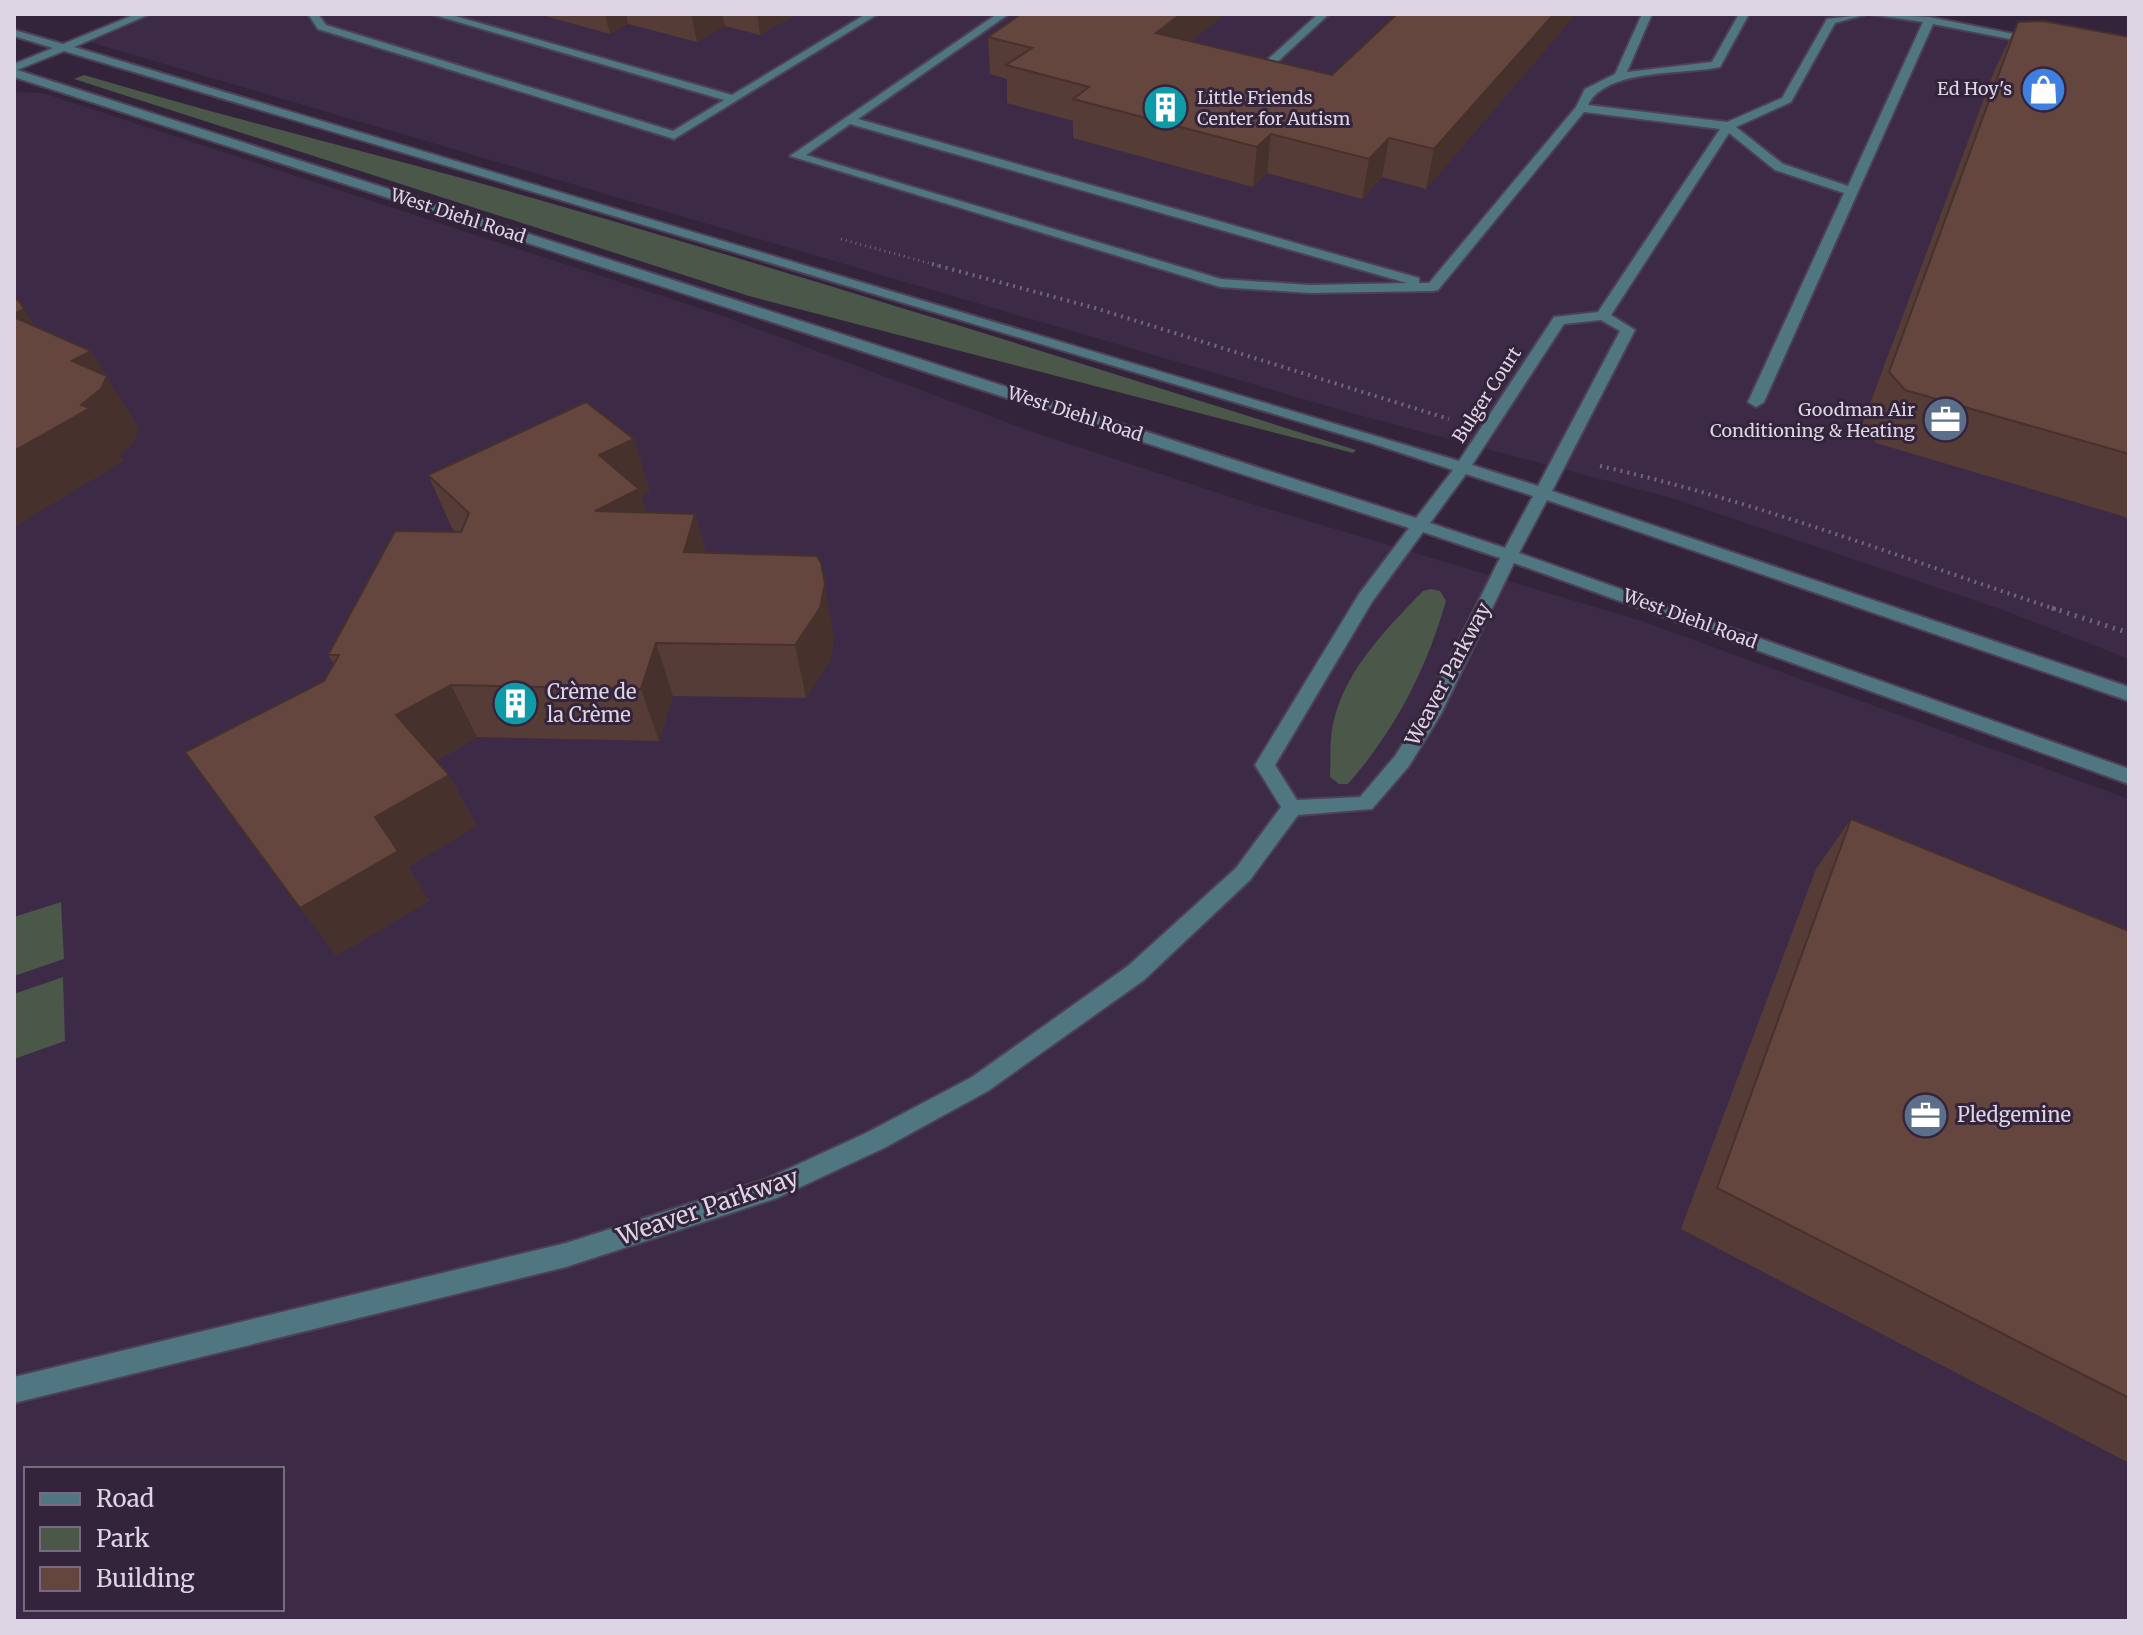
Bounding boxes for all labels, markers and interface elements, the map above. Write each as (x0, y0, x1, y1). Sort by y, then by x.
shop icon: Ed Hoy's (2019, 65, 2067, 113)
place label: Ed Hoy's (1937, 77, 2012, 100)
building icon: Little Friends Center for Autism (1142, 84, 1190, 132)
place label: Little Friends Center for Autism (1197, 86, 1350, 130)
street label: West Diehl Road (387, 183, 529, 248)
street label: Bulger Court (1447, 343, 1526, 447)
street label: West Diehl Road (1004, 381, 1146, 446)
office icon: Goodman Air Conditioning & Heating (1922, 396, 1970, 444)
place label: Goodman Air Conditioning & Heating (1710, 398, 1915, 442)
street label: West Diehl Road (1619, 583, 1760, 653)
street label: Weaver Parkway (1399, 598, 1496, 751)
building icon: Crème de la Crème (492, 679, 540, 727)
place label: Crème de la Crème (547, 679, 636, 727)
office icon: Pledgemine (1902, 1091, 1950, 1139)
place label: Pledgemine (1957, 1102, 2071, 1127)
street label: Weaver Parkway (612, 1161, 803, 1252)
legend (24, 1467, 284, 1611)
text: Road (96, 1483, 154, 1514)
text: Park (96, 1523, 150, 1554)
text: Building (96, 1563, 195, 1594)

